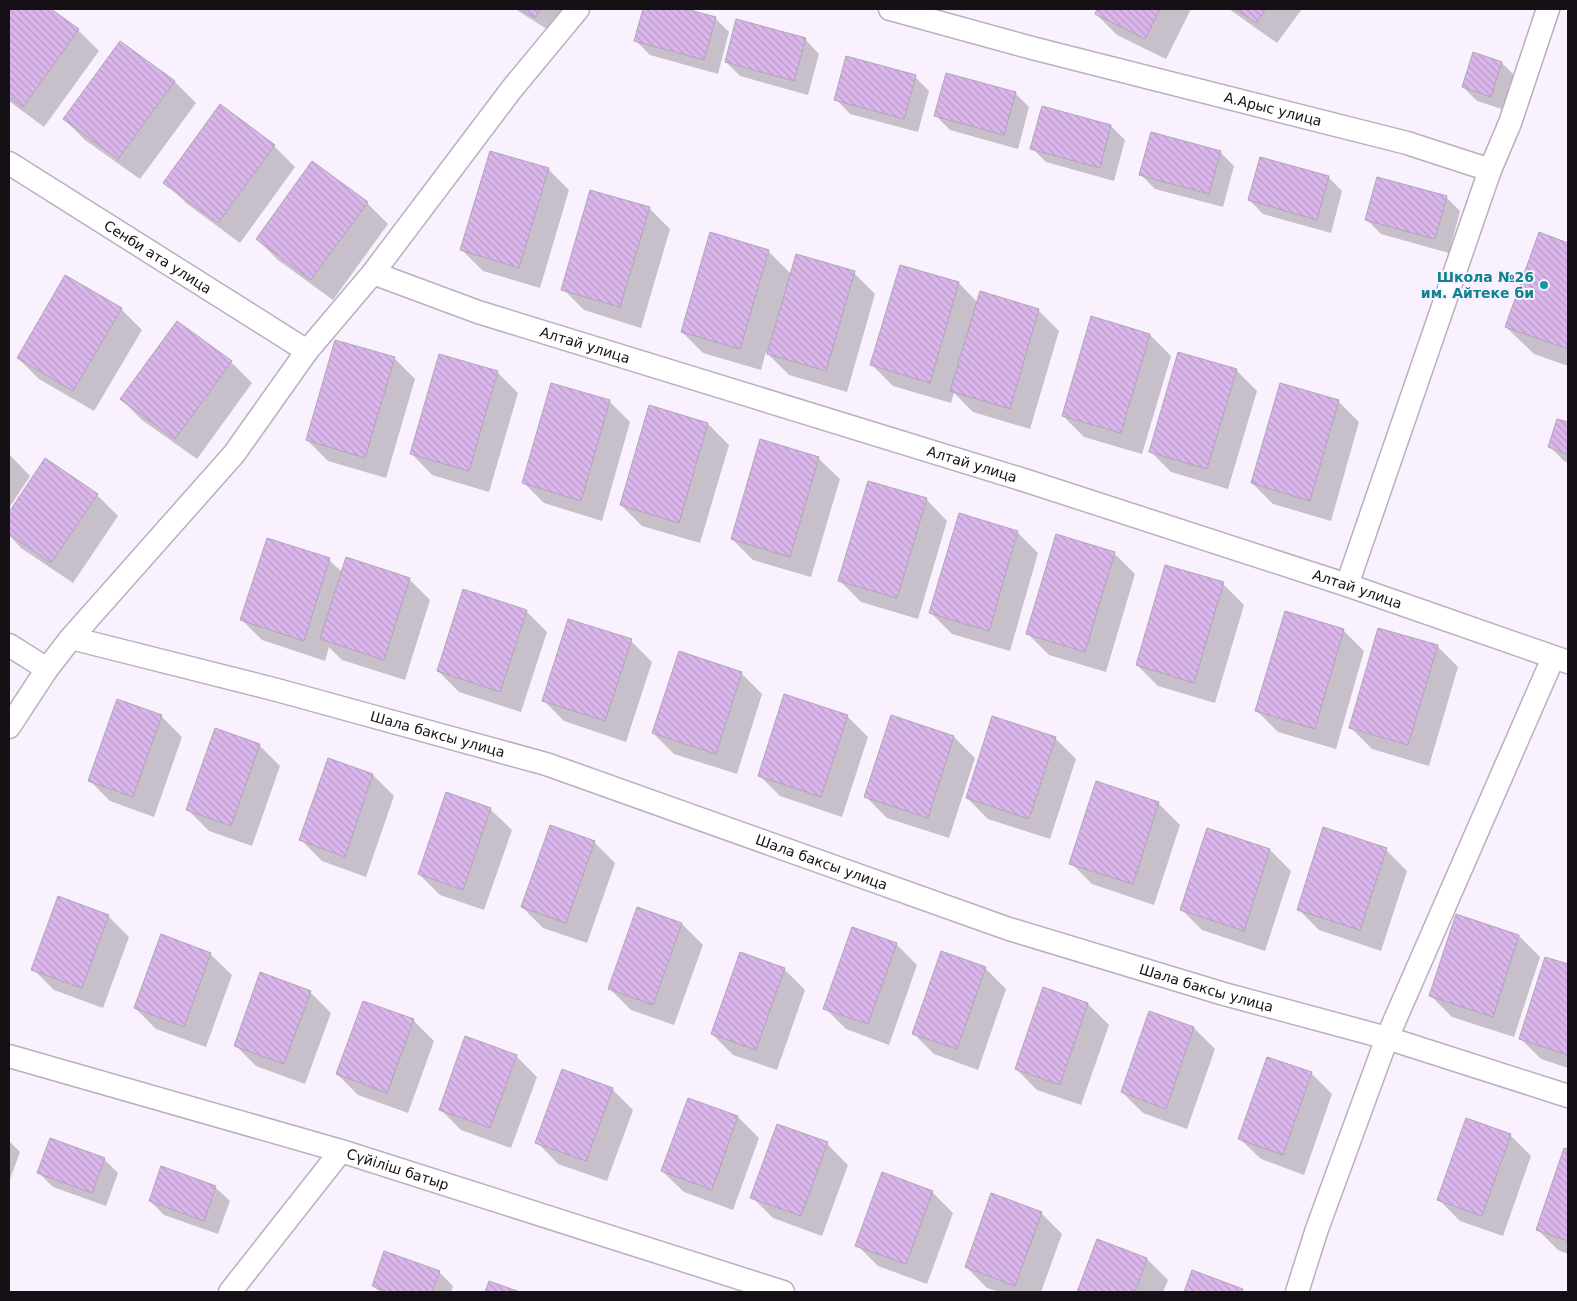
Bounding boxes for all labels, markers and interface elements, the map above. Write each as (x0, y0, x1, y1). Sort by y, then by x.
street label: А.Арыс улица (1223, 89, 1324, 129)
street label: Сенби ата улица (101, 217, 215, 297)
place label: Школа №26 им. Айтеке би (1421, 269, 1534, 301)
marker: Школа №26 им. Айтеке би (1538, 279, 1550, 291)
street label: Алтай улица (538, 324, 632, 366)
street label: Алтай улица (925, 443, 1019, 485)
street label: Алтай улица (1311, 566, 1404, 612)
street label: Шала баксы улица (368, 708, 507, 760)
street label: Шала баксы улица (753, 831, 890, 893)
street label: Шала баксы улица (1137, 961, 1275, 1015)
street label: Сүйіліш батыр (345, 1145, 451, 1193)

